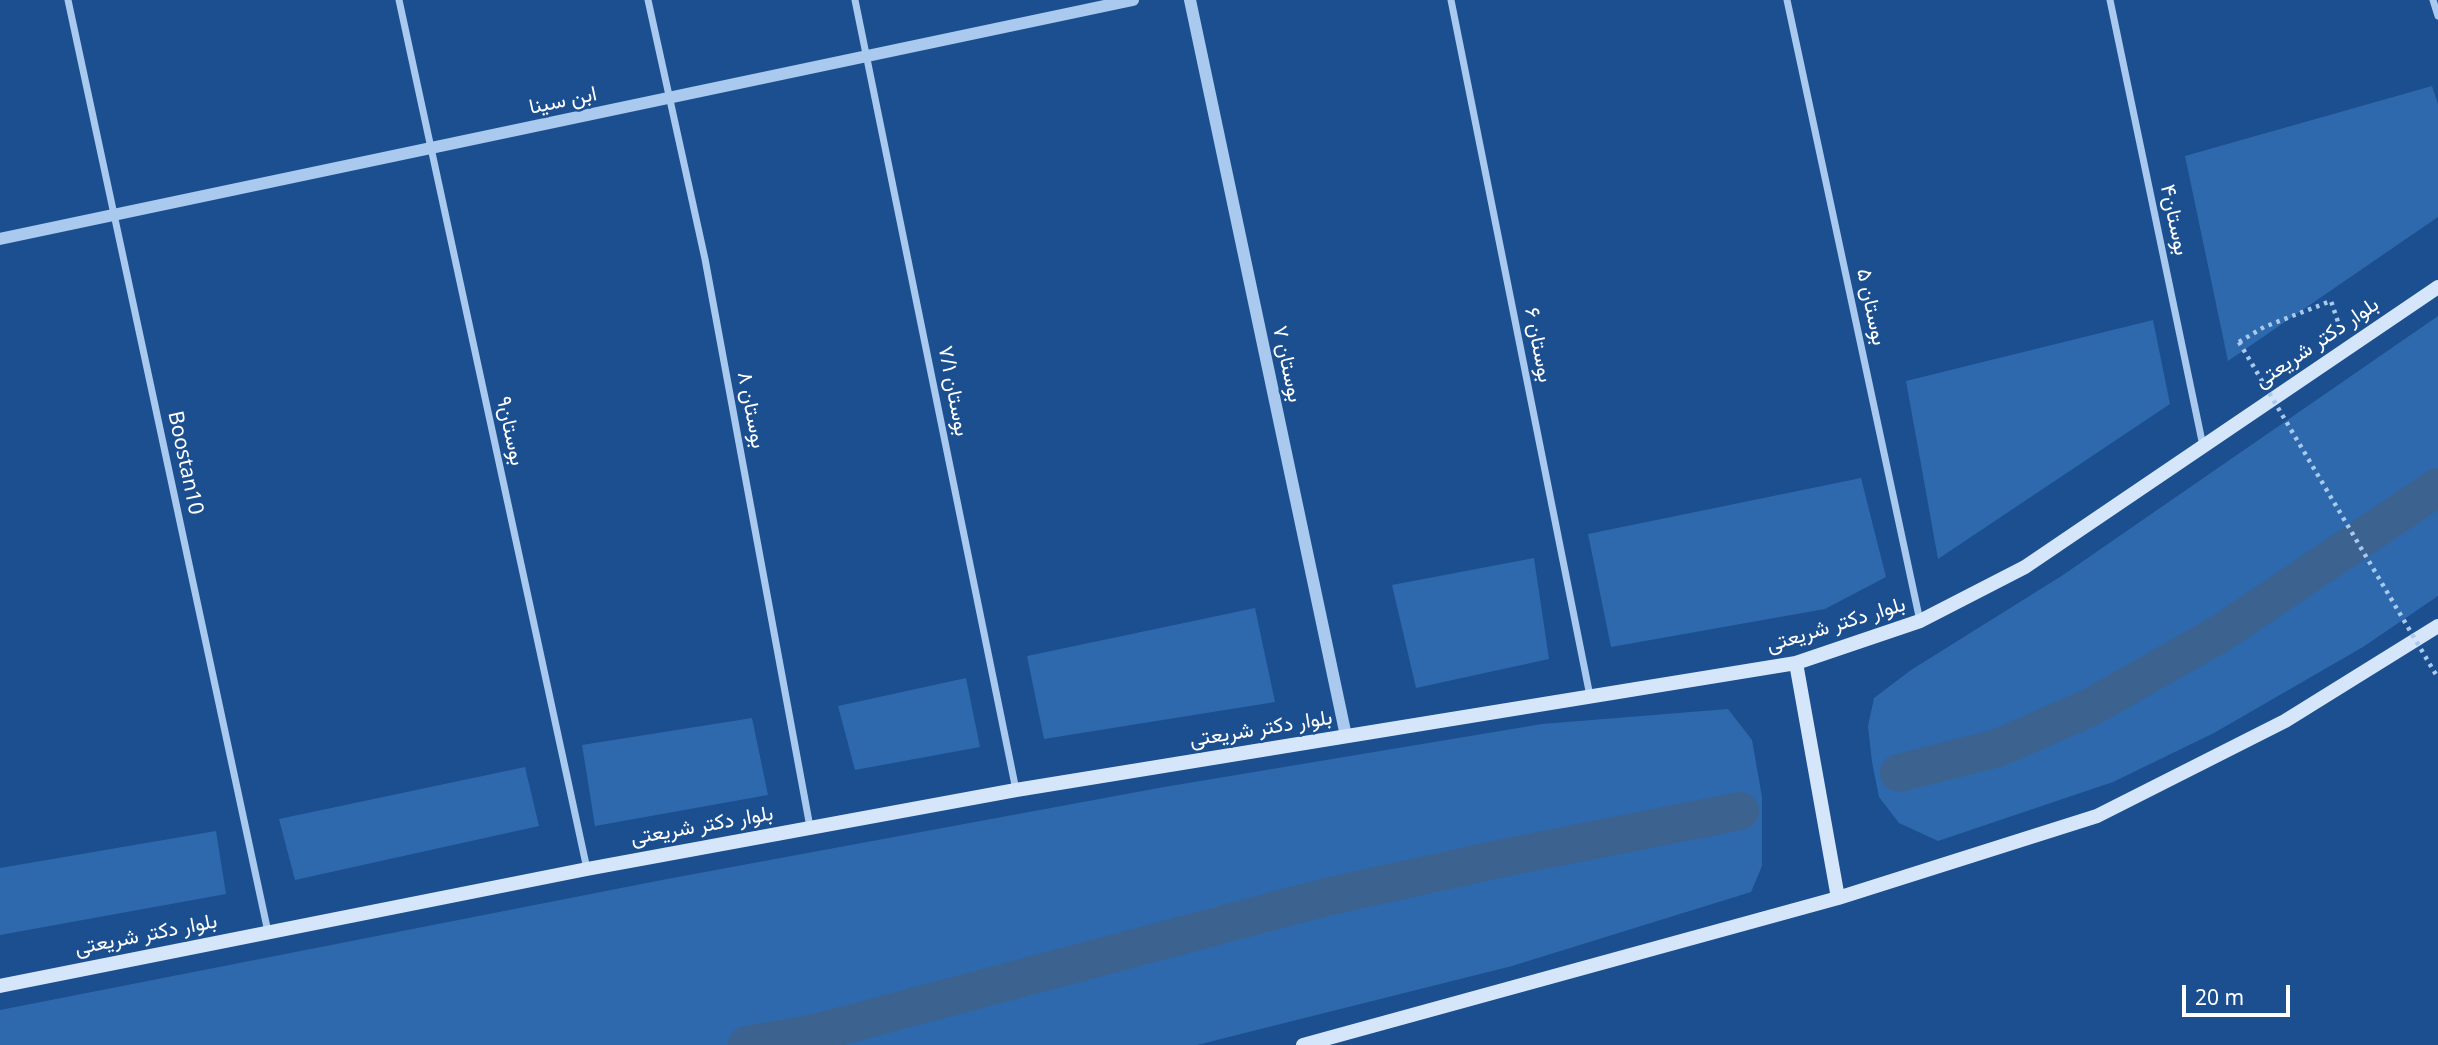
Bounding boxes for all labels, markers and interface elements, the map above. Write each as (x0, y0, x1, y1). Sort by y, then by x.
street label: ابن سینا (527, 82, 599, 120)
street label: بوستان۴ (2154, 182, 2194, 258)
street label: بوستان ۵ (1851, 266, 1891, 348)
street label: بلوار دکتر شریعتی (2250, 292, 2384, 394)
street label: بوستان ۶ (1518, 306, 1558, 384)
street label: بوستان ۷ (1267, 323, 1307, 405)
street label: بوستان ۷/۱ (932, 344, 974, 438)
street label: بوستان ۸ (731, 369, 771, 451)
street label: بوستان۹ (490, 394, 530, 468)
street label: Boostan10 (162, 409, 208, 517)
street label: بلوار دکتر شریعتی (1763, 592, 1909, 658)
street label: بلوار دکتر شریعتی (1188, 705, 1334, 753)
street label: بلوار دکتر شریعتی (629, 801, 775, 851)
street label: بلوار دکتر شریعتی (73, 909, 219, 961)
scale bar (2186, 972, 2294, 1016)
text: 20 m (2195, 983, 2244, 1011)

